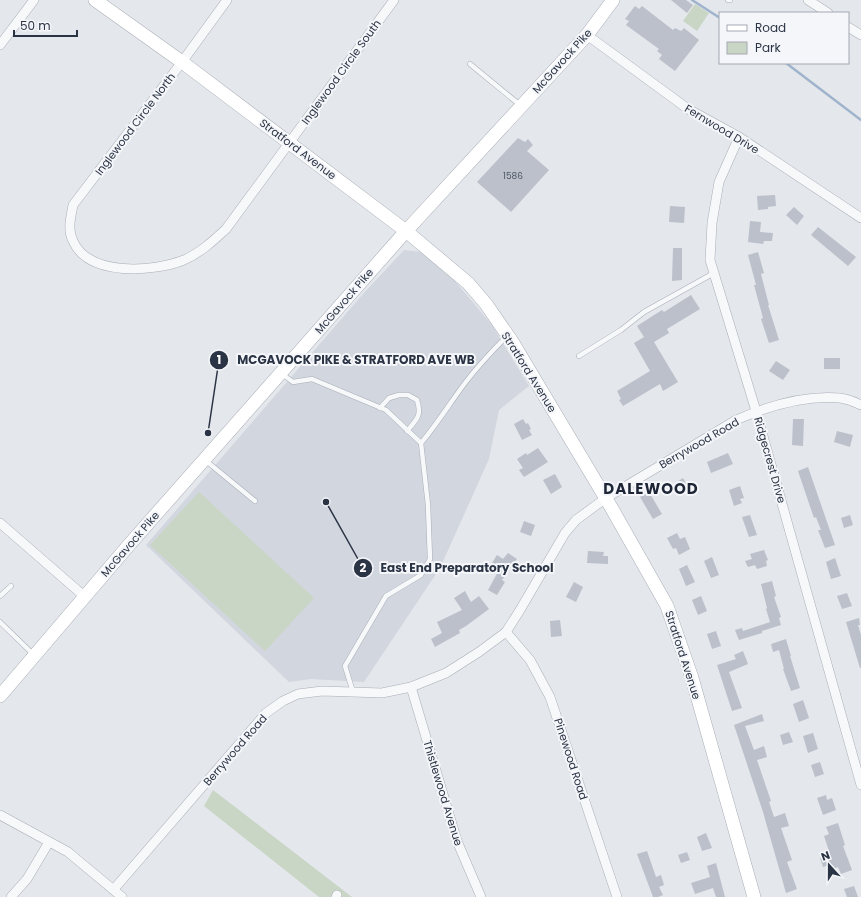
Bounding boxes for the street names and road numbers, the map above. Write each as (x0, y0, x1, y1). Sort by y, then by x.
street label: Inglewood Circle South (297, 16, 385, 128)
street label: McGavock Pike (529, 25, 596, 97)
street label: Inglewood Circle North (91, 69, 179, 179)
street label: Fernwood Drive (682, 100, 763, 158)
street label: Stratford Avenue (256, 115, 340, 183)
street label: McGavock Pike (311, 265, 377, 337)
street label: Stratford Avenue (498, 329, 560, 416)
street label: Berrywood Road (656, 414, 742, 472)
street label: Ridgecrest Drive (750, 415, 790, 505)
street label: McGavock Pike (97, 508, 163, 580)
street label: Stratford Avenue (661, 609, 705, 702)
street label: Berrywood Road (199, 711, 271, 789)
street label: Pinewood Road (550, 716, 592, 802)
street label: Thistlewood Avenue (419, 738, 467, 848)

